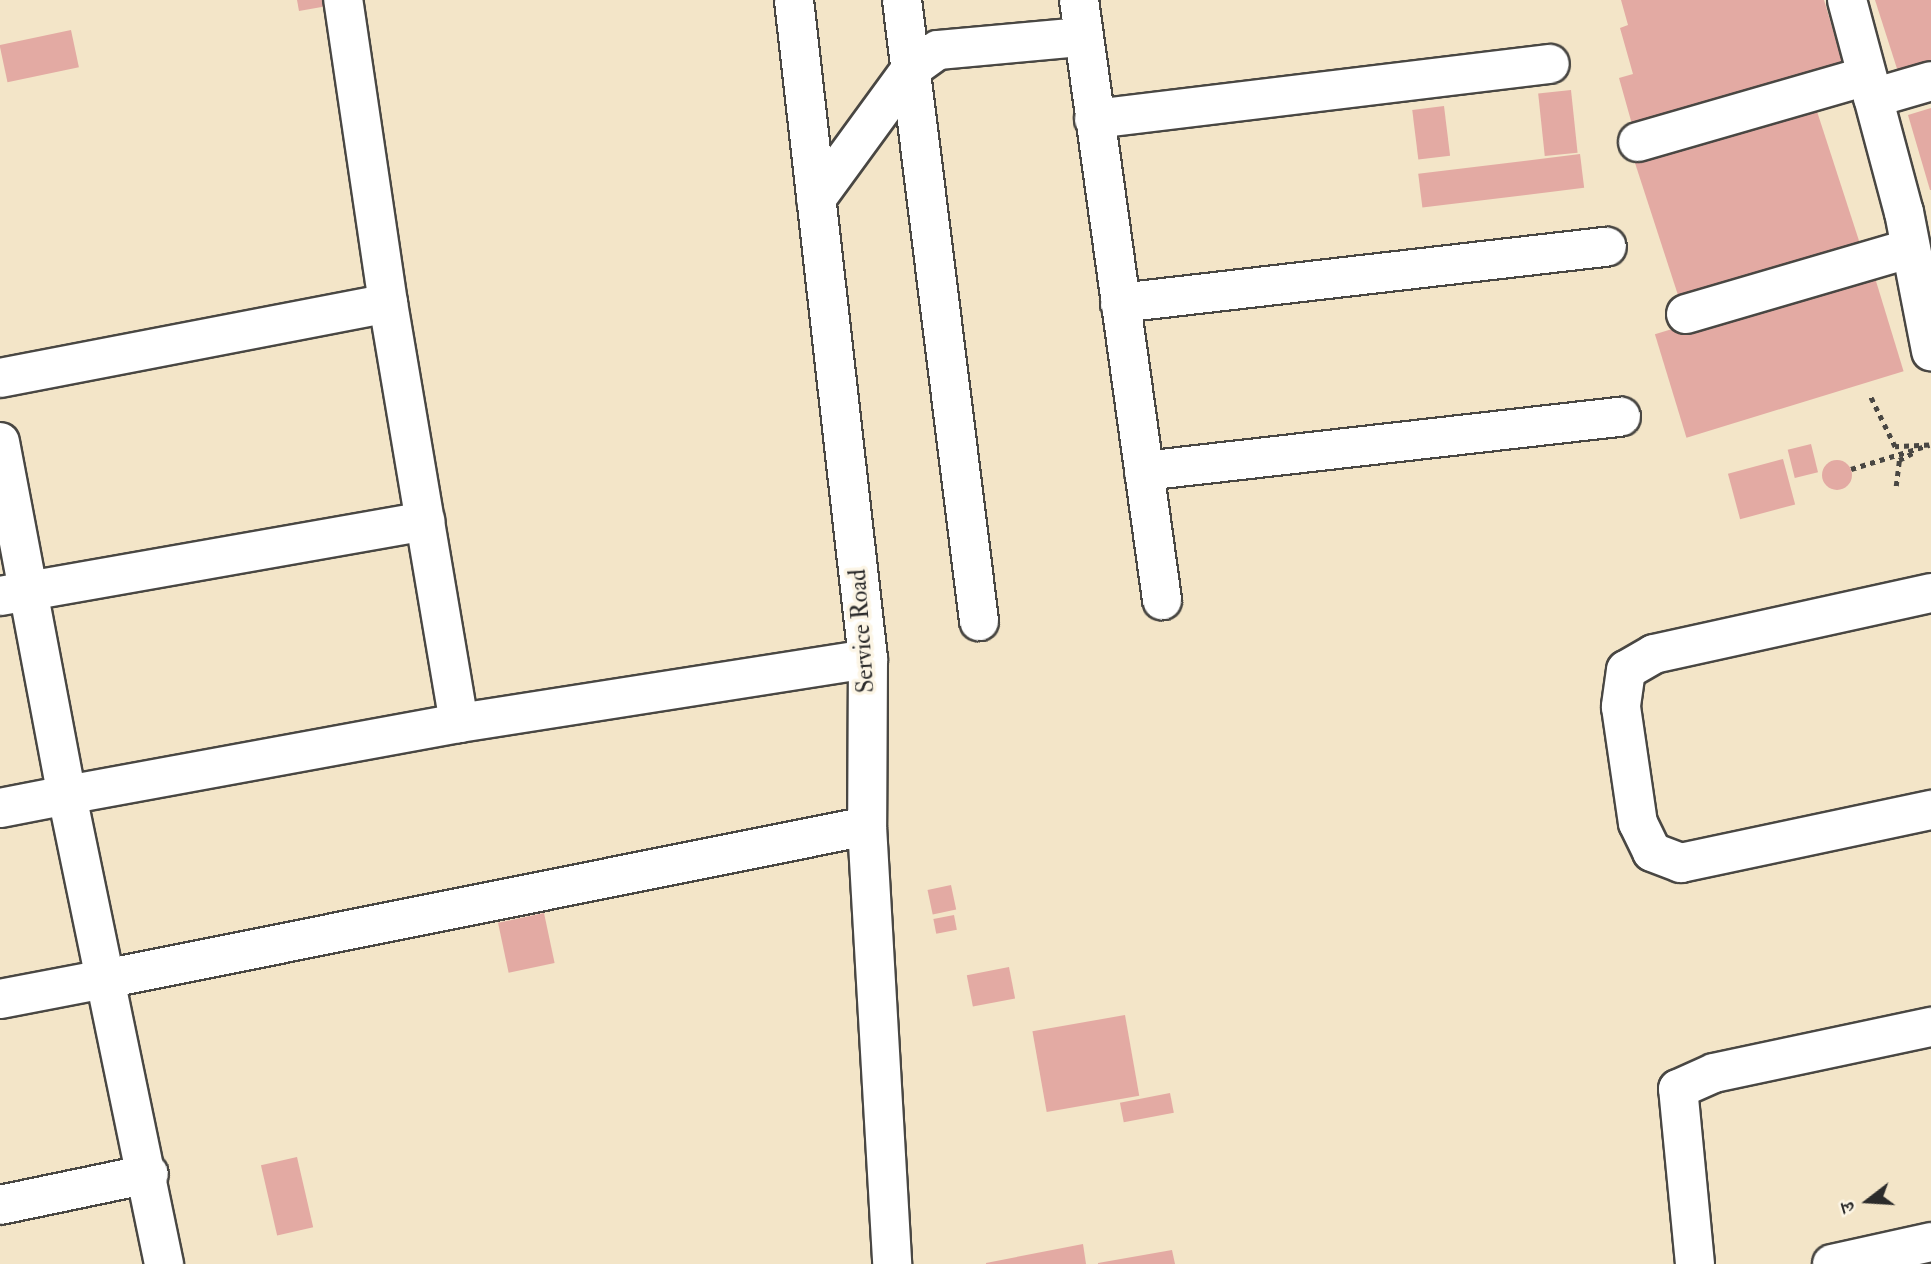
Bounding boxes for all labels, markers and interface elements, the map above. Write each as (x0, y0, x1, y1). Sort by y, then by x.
street label: Service Road (843, 568, 881, 694)
north arrow (1833, 1166, 1903, 1236)
text: उ (1835, 1199, 1861, 1215)

